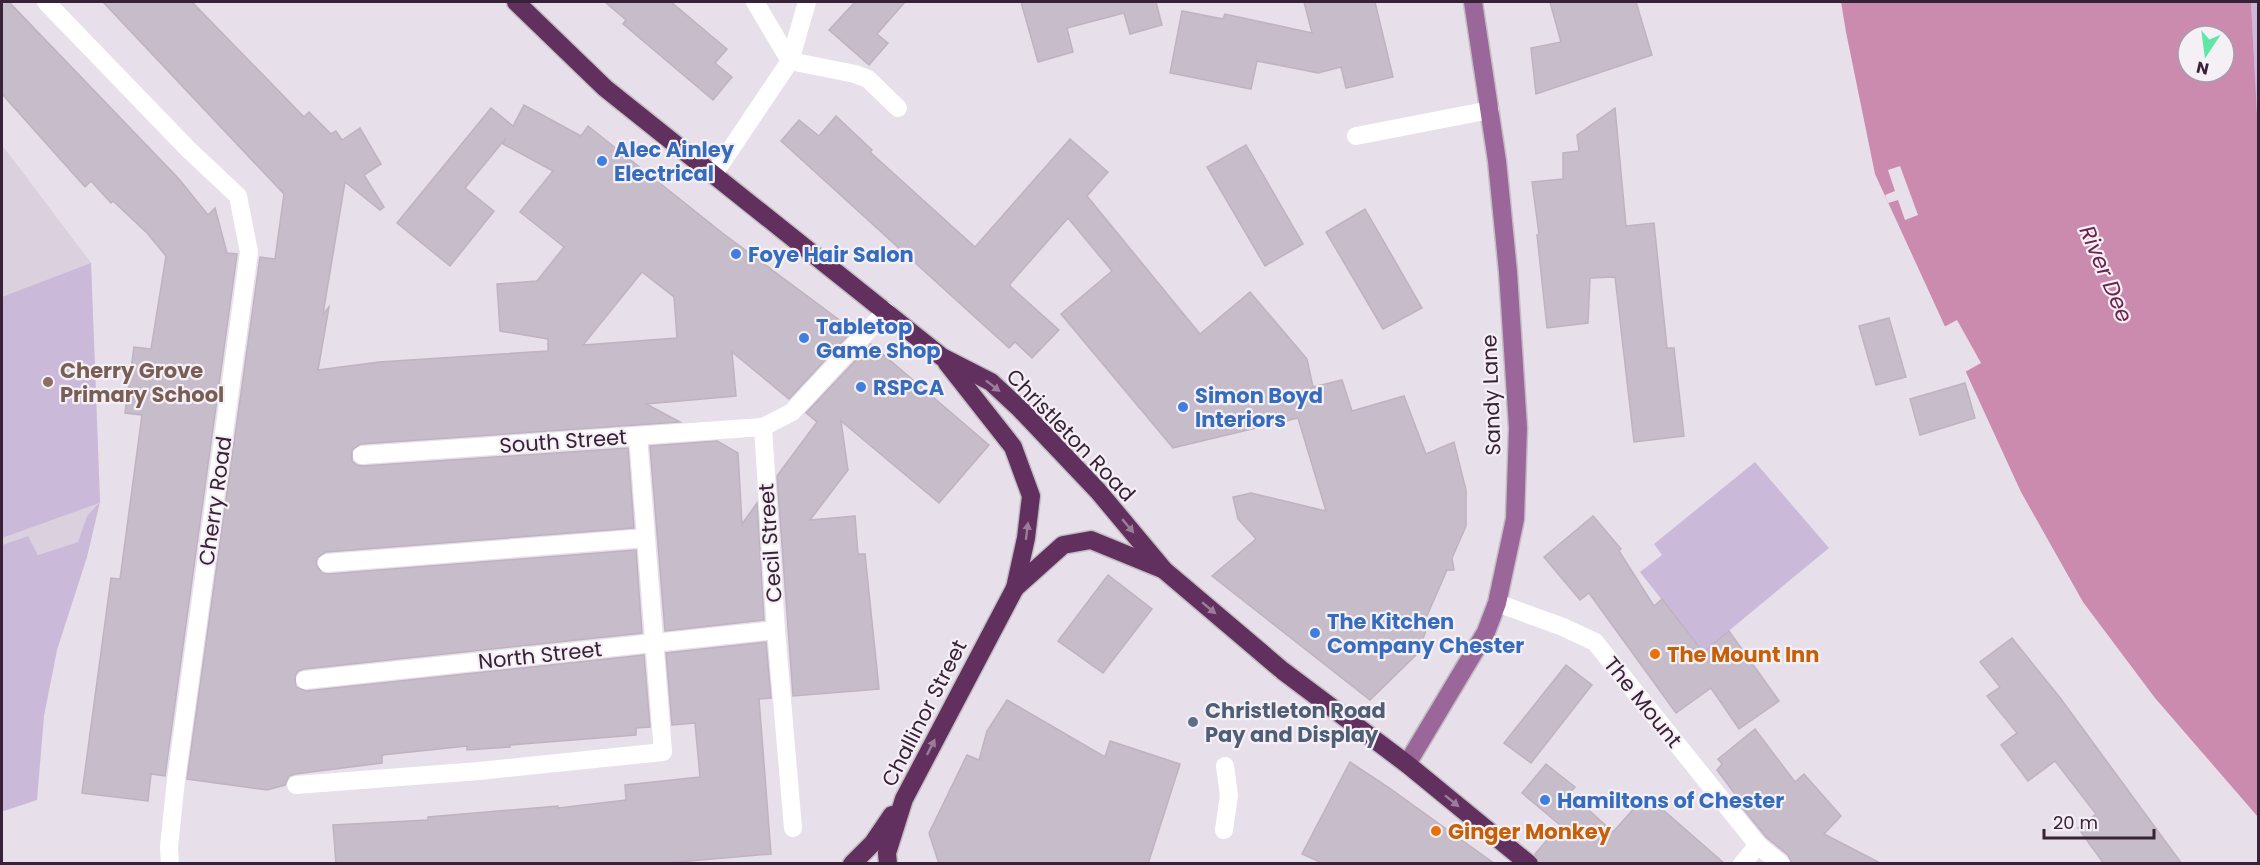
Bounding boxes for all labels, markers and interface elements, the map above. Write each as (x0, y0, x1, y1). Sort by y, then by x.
north arrow (2176, 24, 2236, 84)
text: N (2194, 56, 2211, 81)
place label: Alec Ainley Electrical (614, 135, 735, 188)
marker: Alec Ainley Electrical (595, 154, 609, 168)
water label: River Dee (2072, 221, 2140, 327)
place label: Foye Hair Salon (748, 240, 914, 269)
marker: Foye Hair Salon (729, 247, 743, 261)
place label: Tabletop Game Shop (816, 312, 941, 365)
marker: Tabletop Game Shop (797, 331, 811, 345)
street label: Sandy Lane (1474, 334, 1508, 456)
place label: Cherry Grove Primary School (60, 356, 224, 409)
street label: Christleton Road (1000, 362, 1142, 508)
place label: RSPCA (873, 373, 945, 402)
marker: Cherry Grove Primary School (41, 375, 55, 389)
one-way arrow (985, 379, 1001, 392)
marker: RSPCA (854, 380, 868, 394)
place label: Simon Boyd Interiors (1195, 381, 1323, 434)
marker: Simon Boyd Interiors (1176, 400, 1190, 414)
street label: South Street (498, 422, 628, 460)
street label: Cherry Road (192, 434, 238, 568)
street label: Cecil Street (751, 482, 789, 604)
one-way arrow (1121, 518, 1134, 534)
one-way arrow (1022, 521, 1031, 540)
one-way arrow (1201, 601, 1217, 614)
place label: The Kitchen Company Chester (1327, 607, 1524, 660)
marker: The Kitchen Company Chester (1308, 626, 1322, 640)
street label: North Street (477, 634, 603, 676)
street label: Challinor Street (874, 635, 974, 791)
place label: The Mount Inn (1667, 640, 1819, 669)
marker: The Mount Inn (1648, 647, 1662, 661)
street label: The Mount (1597, 650, 1689, 754)
place label: Christleton Road Pay and Display (1205, 696, 1386, 749)
marker: Christleton Road Pay and Display (1186, 715, 1200, 729)
one-way arrow (926, 739, 936, 756)
place label: Hamiltons of Chester (1557, 786, 1784, 815)
marker: Hamiltons of Chester (1538, 793, 1552, 807)
one-way arrow (1445, 795, 1460, 807)
scale bar (2044, 802, 2154, 840)
text: 20 m (2053, 810, 2098, 835)
place label: Ginger Monkey (1448, 817, 1612, 846)
marker: Ginger Monkey (1429, 824, 1443, 838)

